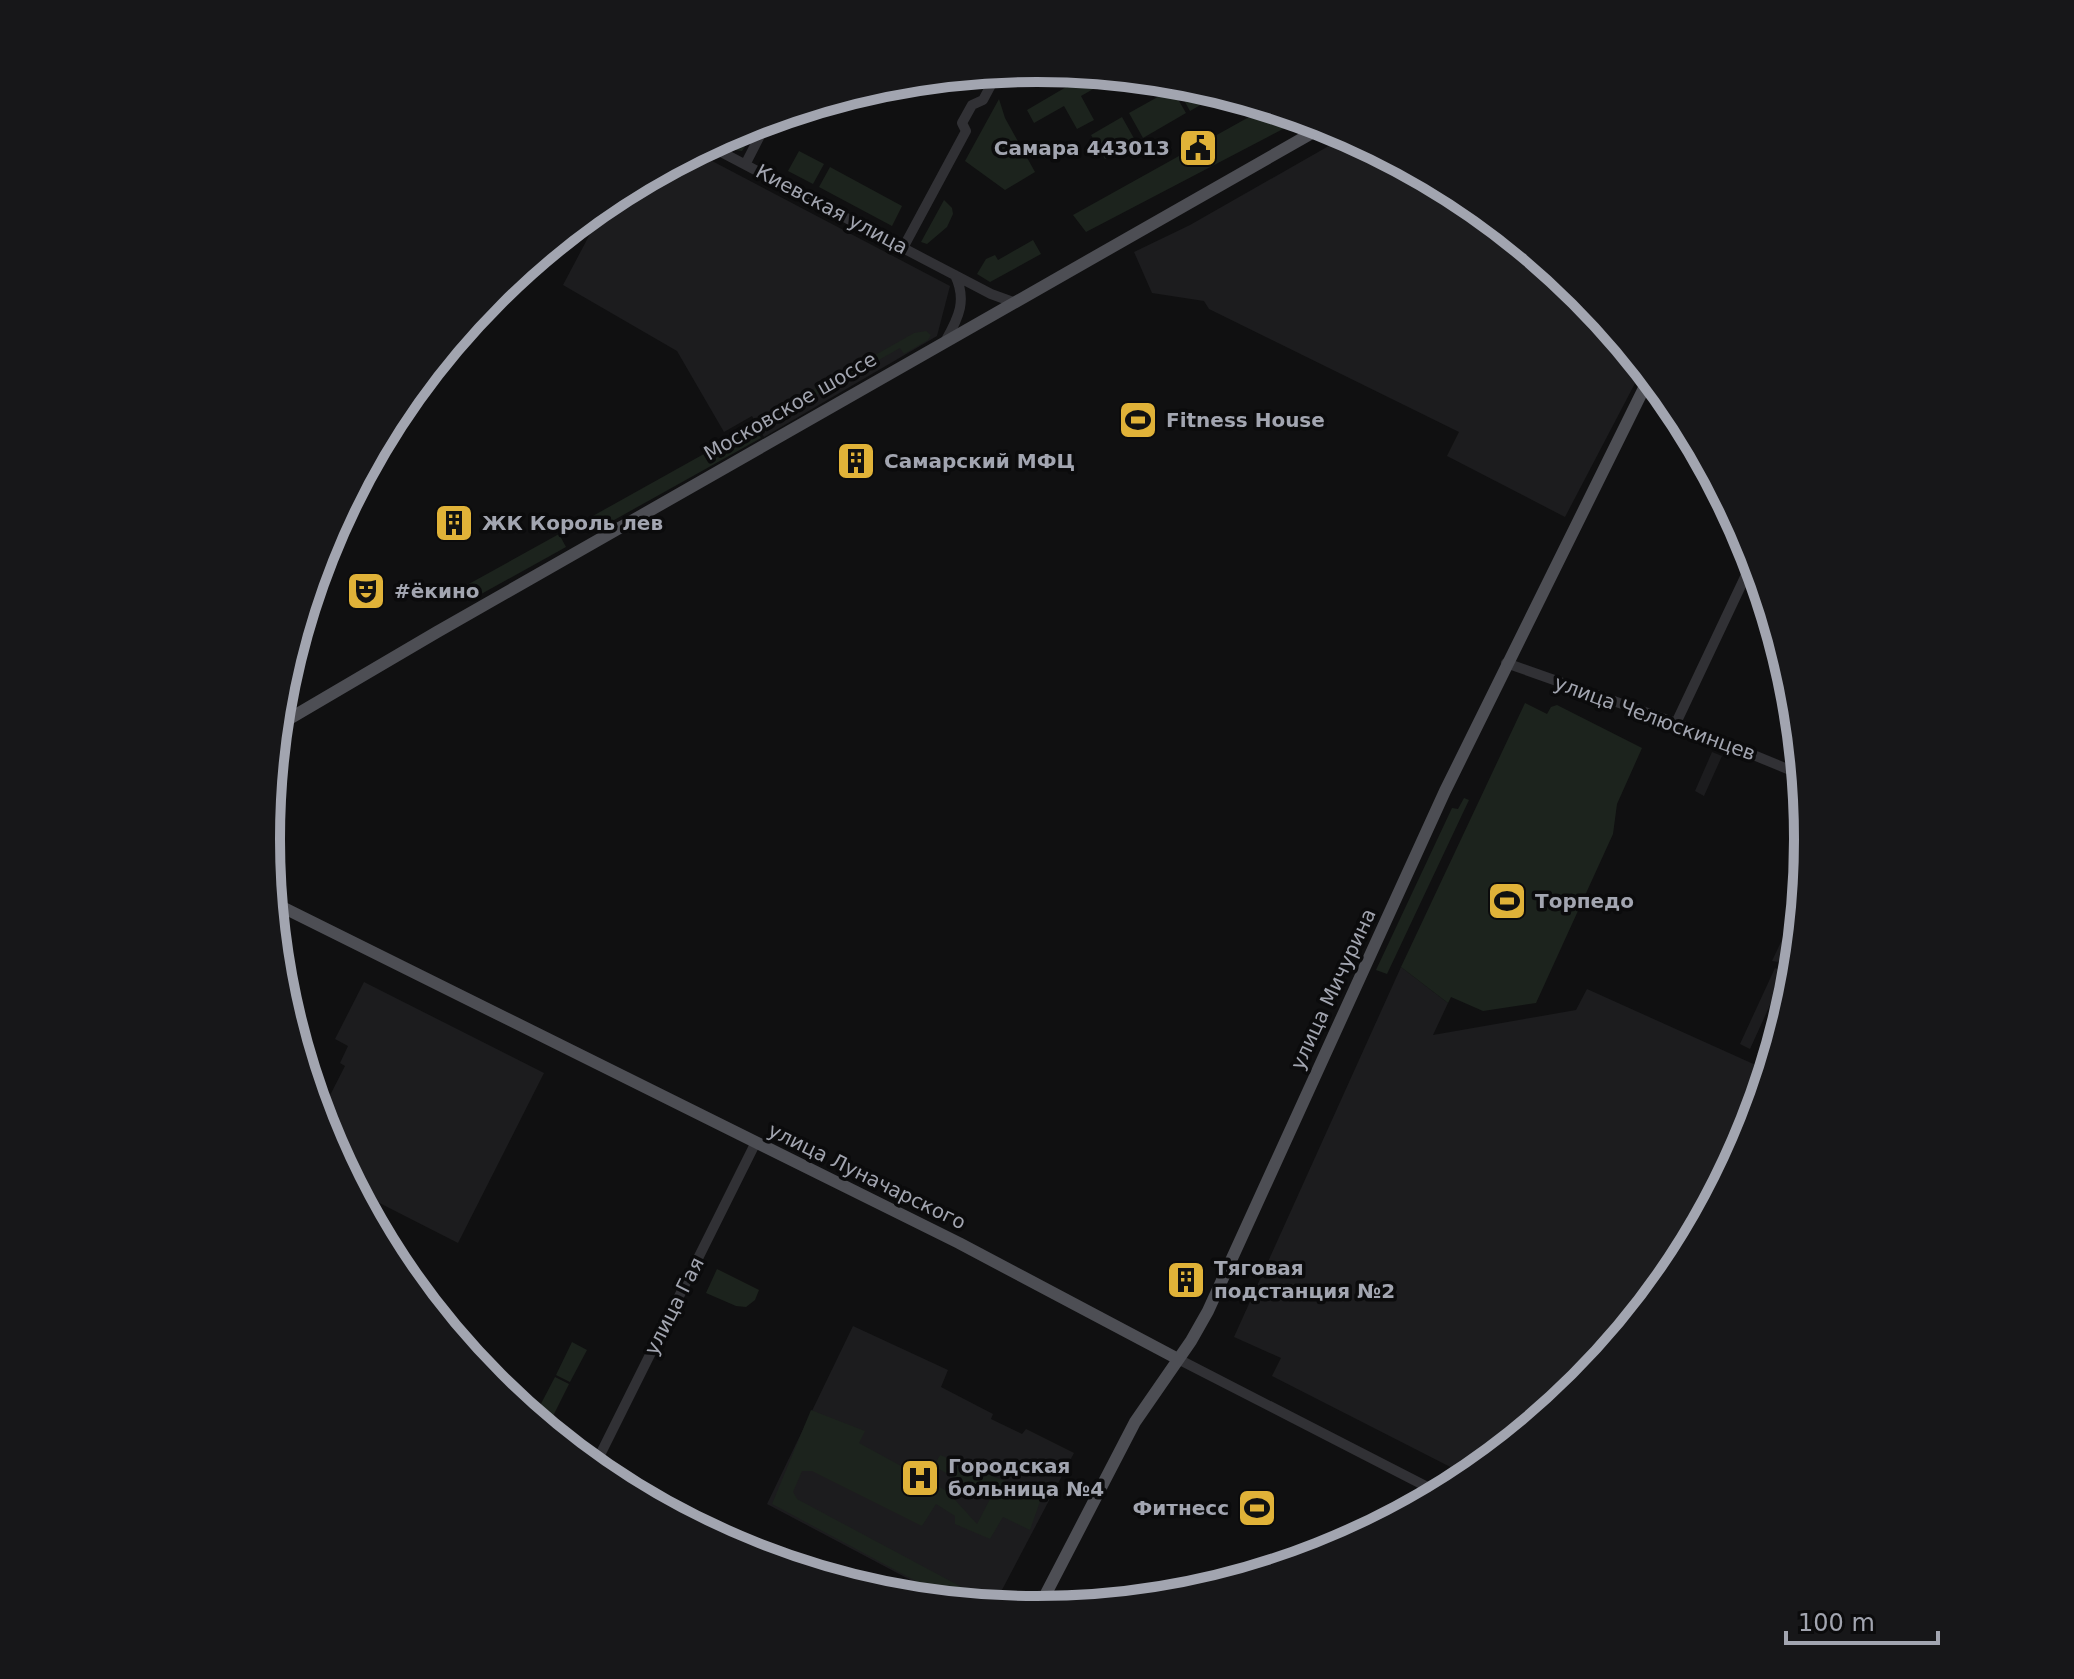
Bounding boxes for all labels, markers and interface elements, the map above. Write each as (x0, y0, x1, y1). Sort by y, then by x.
public building icon: Самара 443013 (1177, 127, 1219, 169)
place label: Самара 443013 (994, 136, 1170, 160)
street label: Киевская улица (752, 159, 912, 259)
street label: Московское шоссе (699, 347, 881, 465)
sports icon: Fitness House (1117, 399, 1159, 441)
place label: Fitness House (1166, 408, 1325, 432)
building icon: Самарский МФЦ (835, 440, 877, 482)
place label: Самарский МФЦ (884, 449, 1075, 473)
building icon: ЖК Король лев (433, 502, 475, 544)
place label: ЖК Король лев (482, 511, 663, 535)
theatre icon: #ёкино (345, 570, 387, 612)
place label: #ёкино (394, 579, 479, 603)
street label: улица Челюскинцев (1551, 670, 1759, 766)
sports icon: Торпедо (1486, 880, 1528, 922)
place label: Торпедо (1535, 889, 1634, 913)
street label: улица Мичурина (1285, 905, 1381, 1073)
street label: улица Луначарского (764, 1118, 970, 1234)
street label: улица Гая (639, 1253, 709, 1359)
place label: Тяговая подстанция №2 (1214, 1256, 1395, 1303)
building icon: Тяговая подстанция №2 (1165, 1259, 1207, 1301)
place label: Городская больница №4 (948, 1454, 1104, 1501)
hospital icon: Городская больница №4 (899, 1457, 941, 1499)
sports icon: Фитнесс (1236, 1487, 1278, 1529)
place label: Фитнесс (1132, 1496, 1229, 1520)
scale bar (1786, 1595, 1938, 1645)
text: 100 m (1798, 1609, 1875, 1637)

